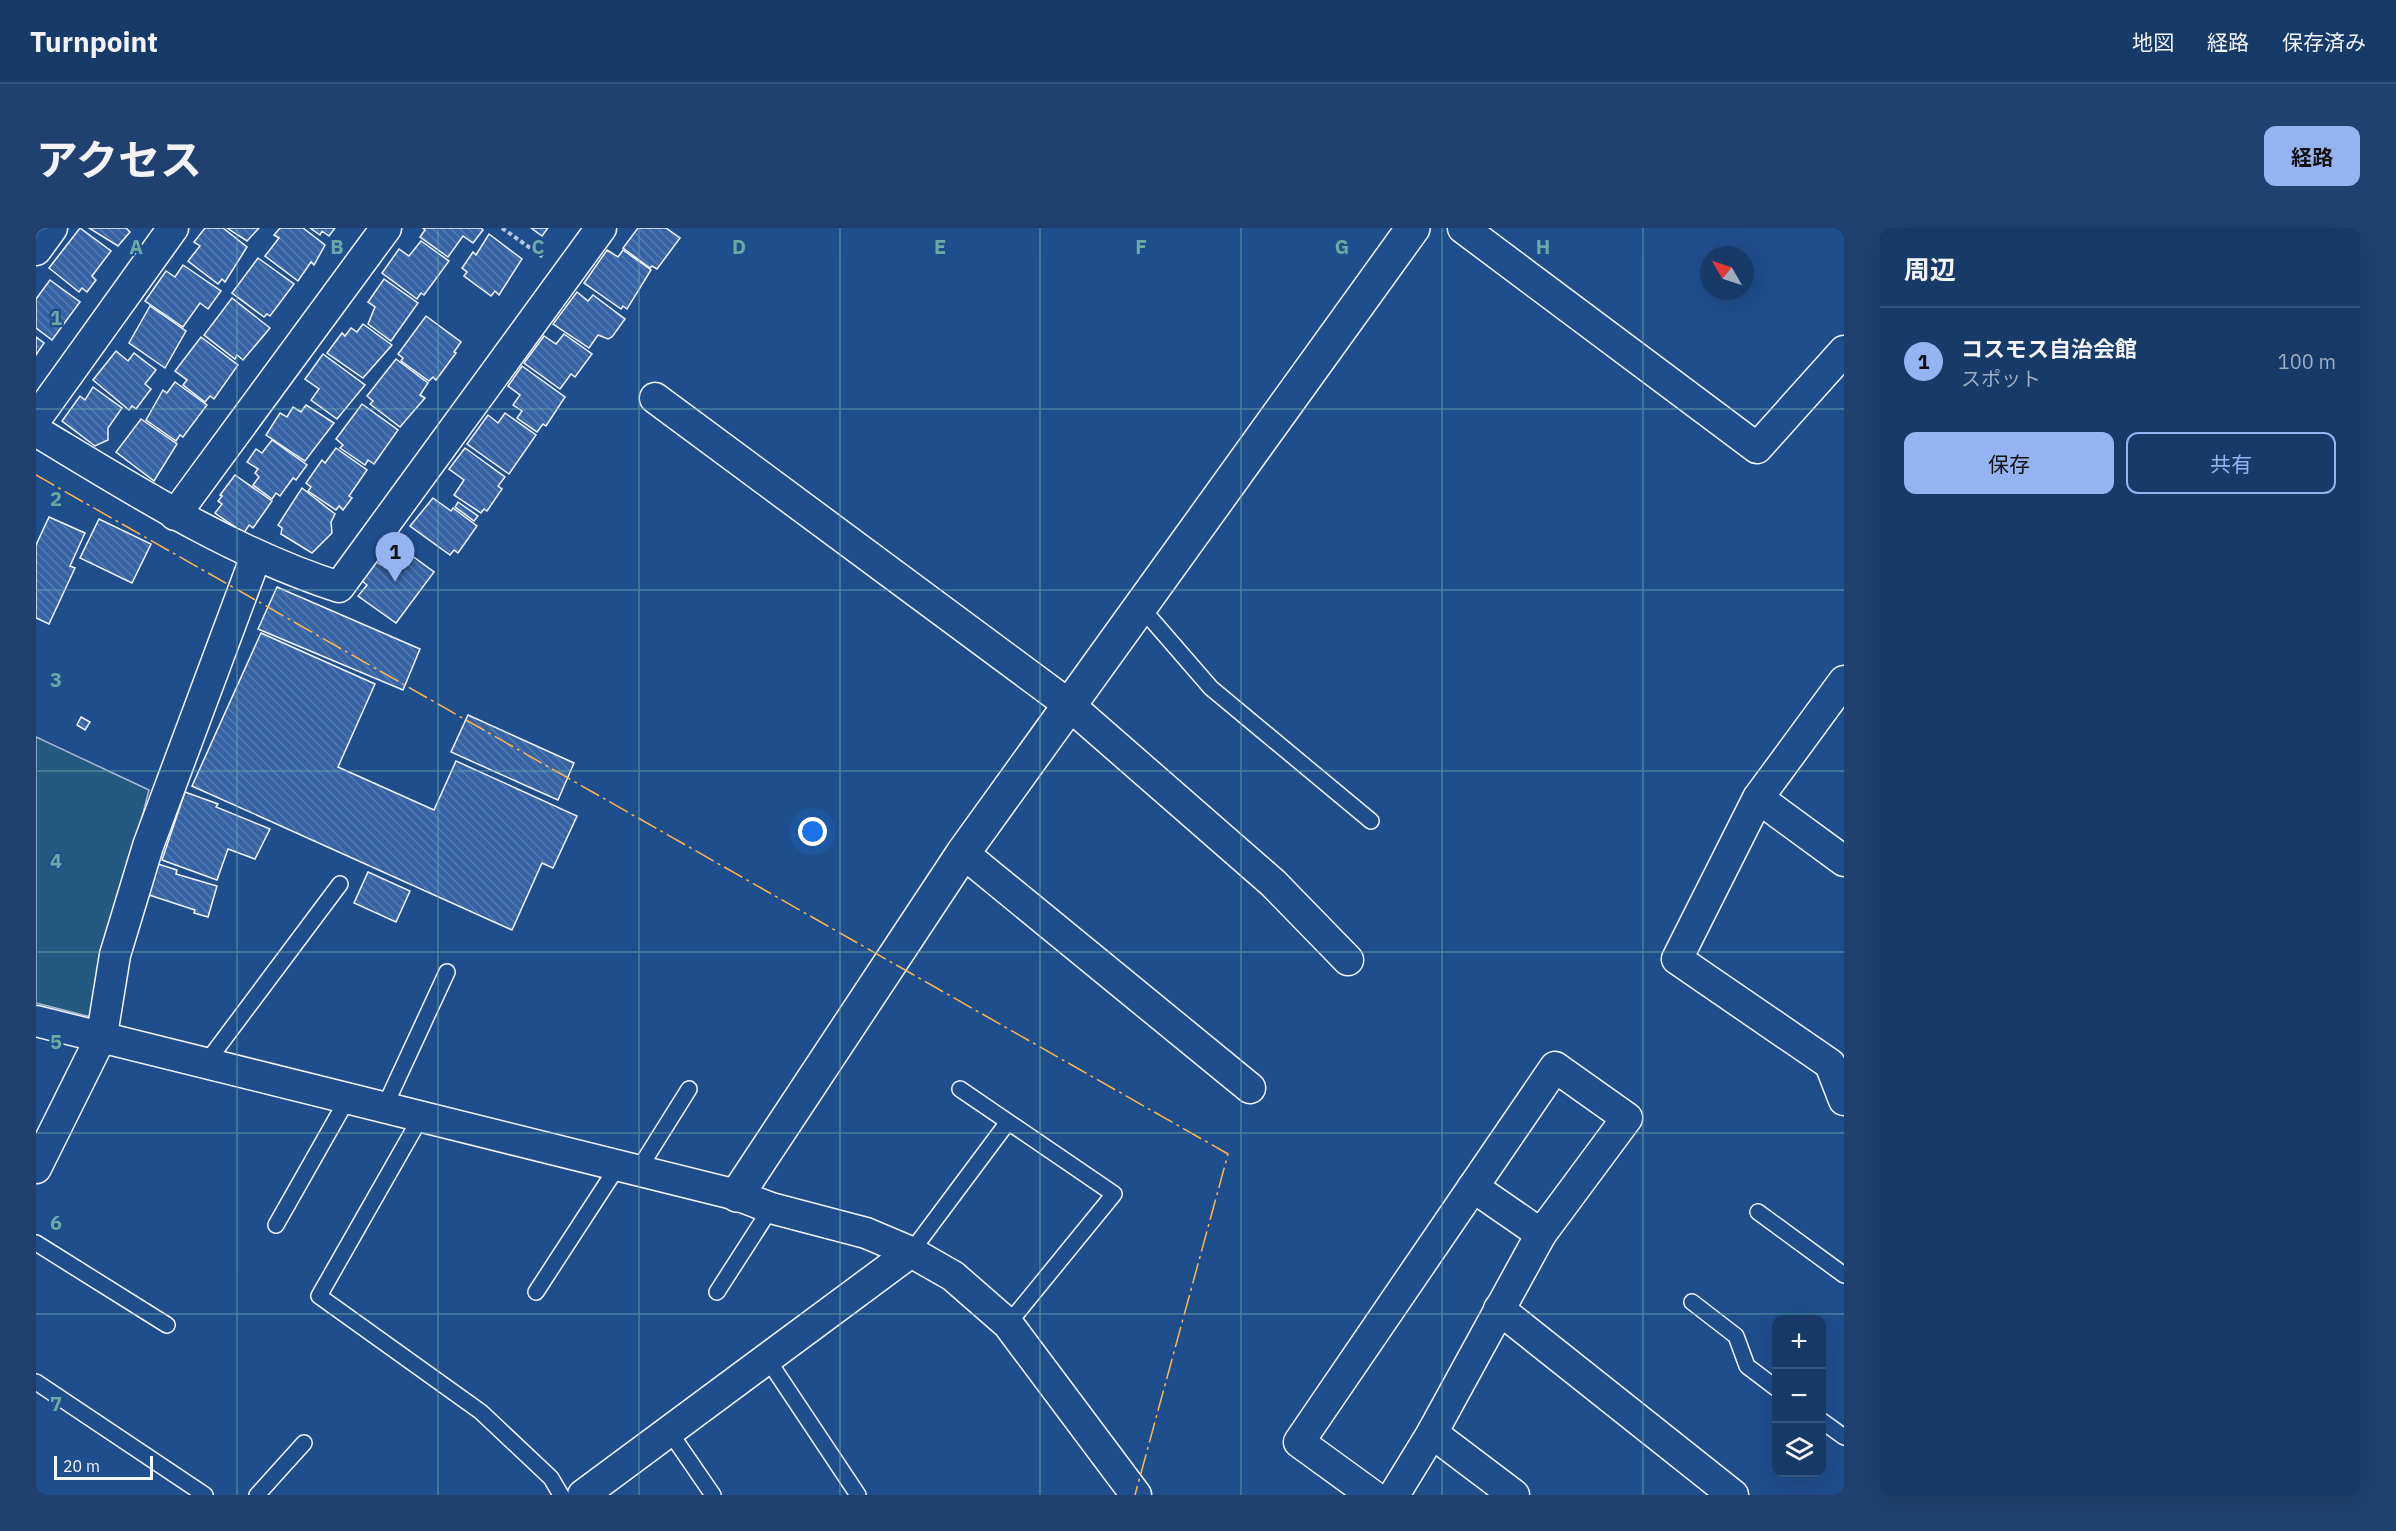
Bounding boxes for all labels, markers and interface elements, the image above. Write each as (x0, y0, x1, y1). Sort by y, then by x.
text: Turnpoint (30, 23, 158, 60)
text: 地図 (2132, 28, 2174, 56)
text: 経路 (2207, 28, 2249, 56)
text: 保存済み (2282, 28, 2366, 56)
button: 経路 (2264, 126, 2360, 186)
text: アクセス (36, 132, 202, 187)
text: A (129, 233, 143, 260)
text: B (330, 233, 344, 260)
text: C (531, 233, 545, 260)
text: D (732, 233, 746, 260)
text: E (934, 233, 946, 260)
text: F (1135, 233, 1147, 260)
text: G (1335, 233, 1349, 260)
text: H (1536, 233, 1550, 260)
north arrow (1700, 246, 1754, 300)
text: 周辺 (1904, 252, 1956, 286)
text: 1 (50, 304, 62, 331)
text: コスモス自治会館 (1961, 334, 2137, 363)
text: 1 (1918, 348, 1930, 375)
text: 100 m (2278, 348, 2336, 375)
text: スポット (1961, 365, 2041, 392)
button: 保存 (1904, 432, 2114, 494)
button: 共有 (2126, 432, 2336, 494)
text: 2 (50, 485, 62, 512)
pin: 1 (376, 532, 414, 582)
text: 3 (50, 666, 62, 693)
your location (798, 817, 827, 846)
text: 4 (50, 847, 62, 874)
text: 5 (50, 1028, 62, 1055)
text: 6 (50, 1209, 62, 1236)
map controls (1772, 1315, 1826, 1477)
button: + (1772, 1315, 1826, 1369)
button: − (1772, 1369, 1826, 1423)
text: 7 (50, 1390, 62, 1417)
button: layers (1772, 1423, 1826, 1477)
scale bar (54, 1453, 153, 1480)
text: 20 m (63, 1456, 100, 1476)

